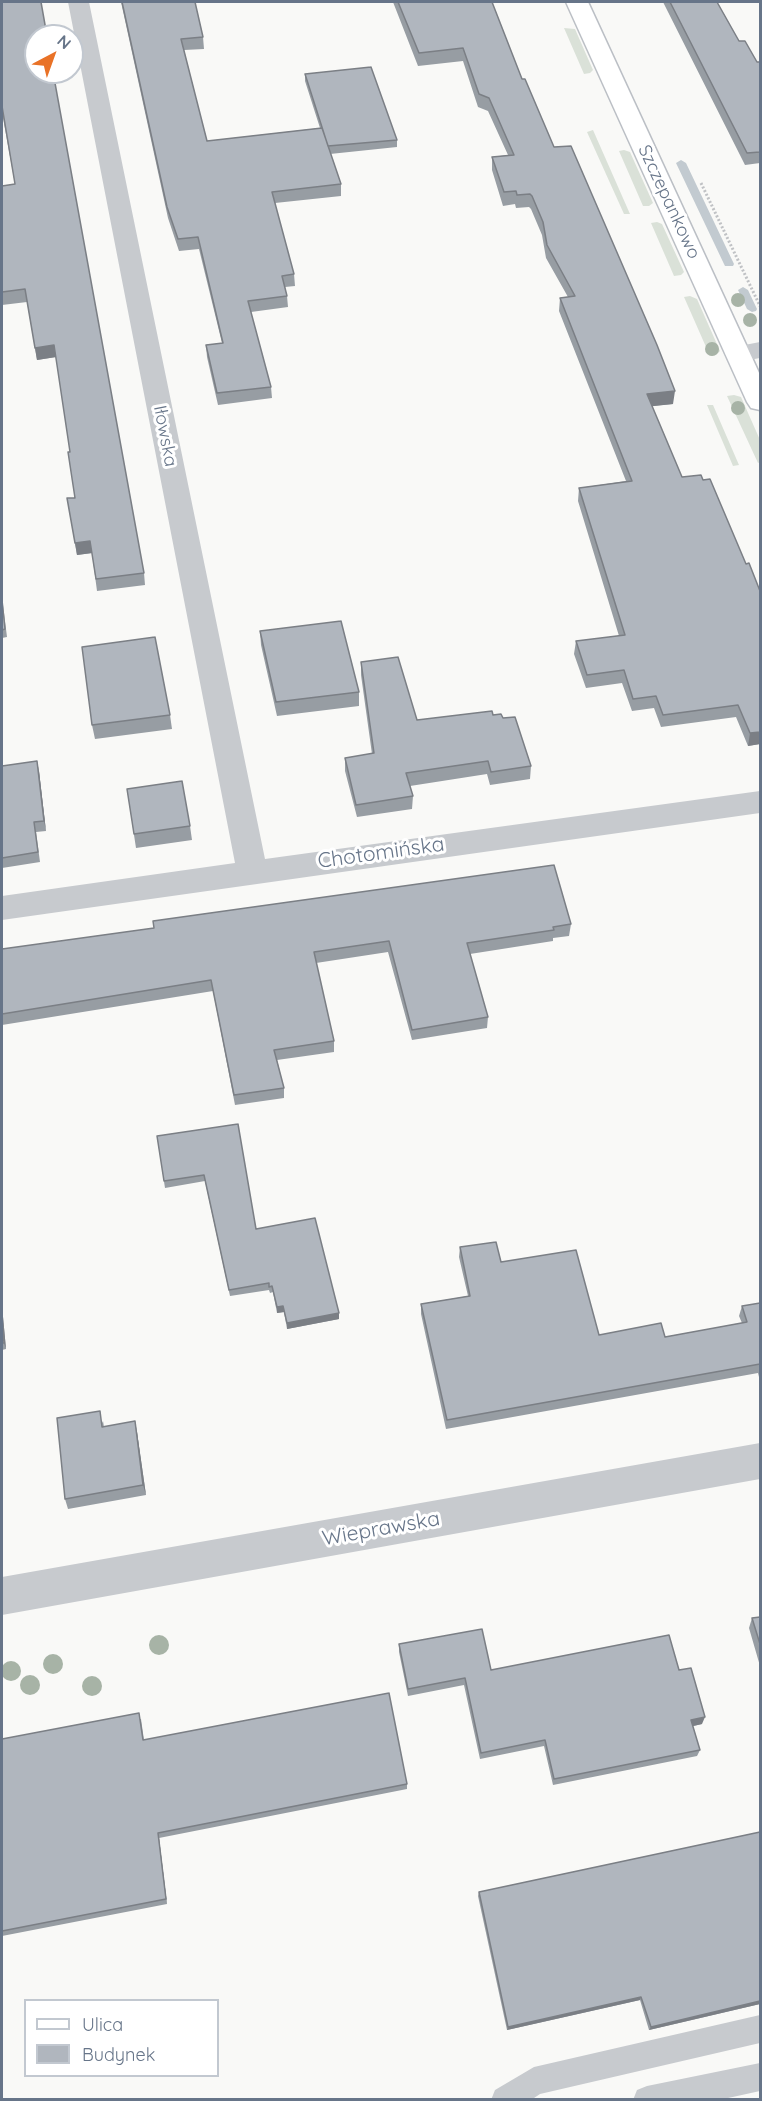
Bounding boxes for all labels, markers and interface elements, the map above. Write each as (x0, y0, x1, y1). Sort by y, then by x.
north arrow (24, 24, 84, 84)
text: N (53, 31, 75, 53)
street label: Szczepankowo (633, 142, 705, 262)
street label: Iłowska (148, 404, 182, 468)
street label: Chotomińska (316, 832, 446, 874)
street label: Wieprawska (320, 1506, 442, 1552)
legend (24, 1999, 219, 2077)
text: Ulica (82, 2013, 123, 2036)
text: Budynek (82, 2043, 155, 2066)

